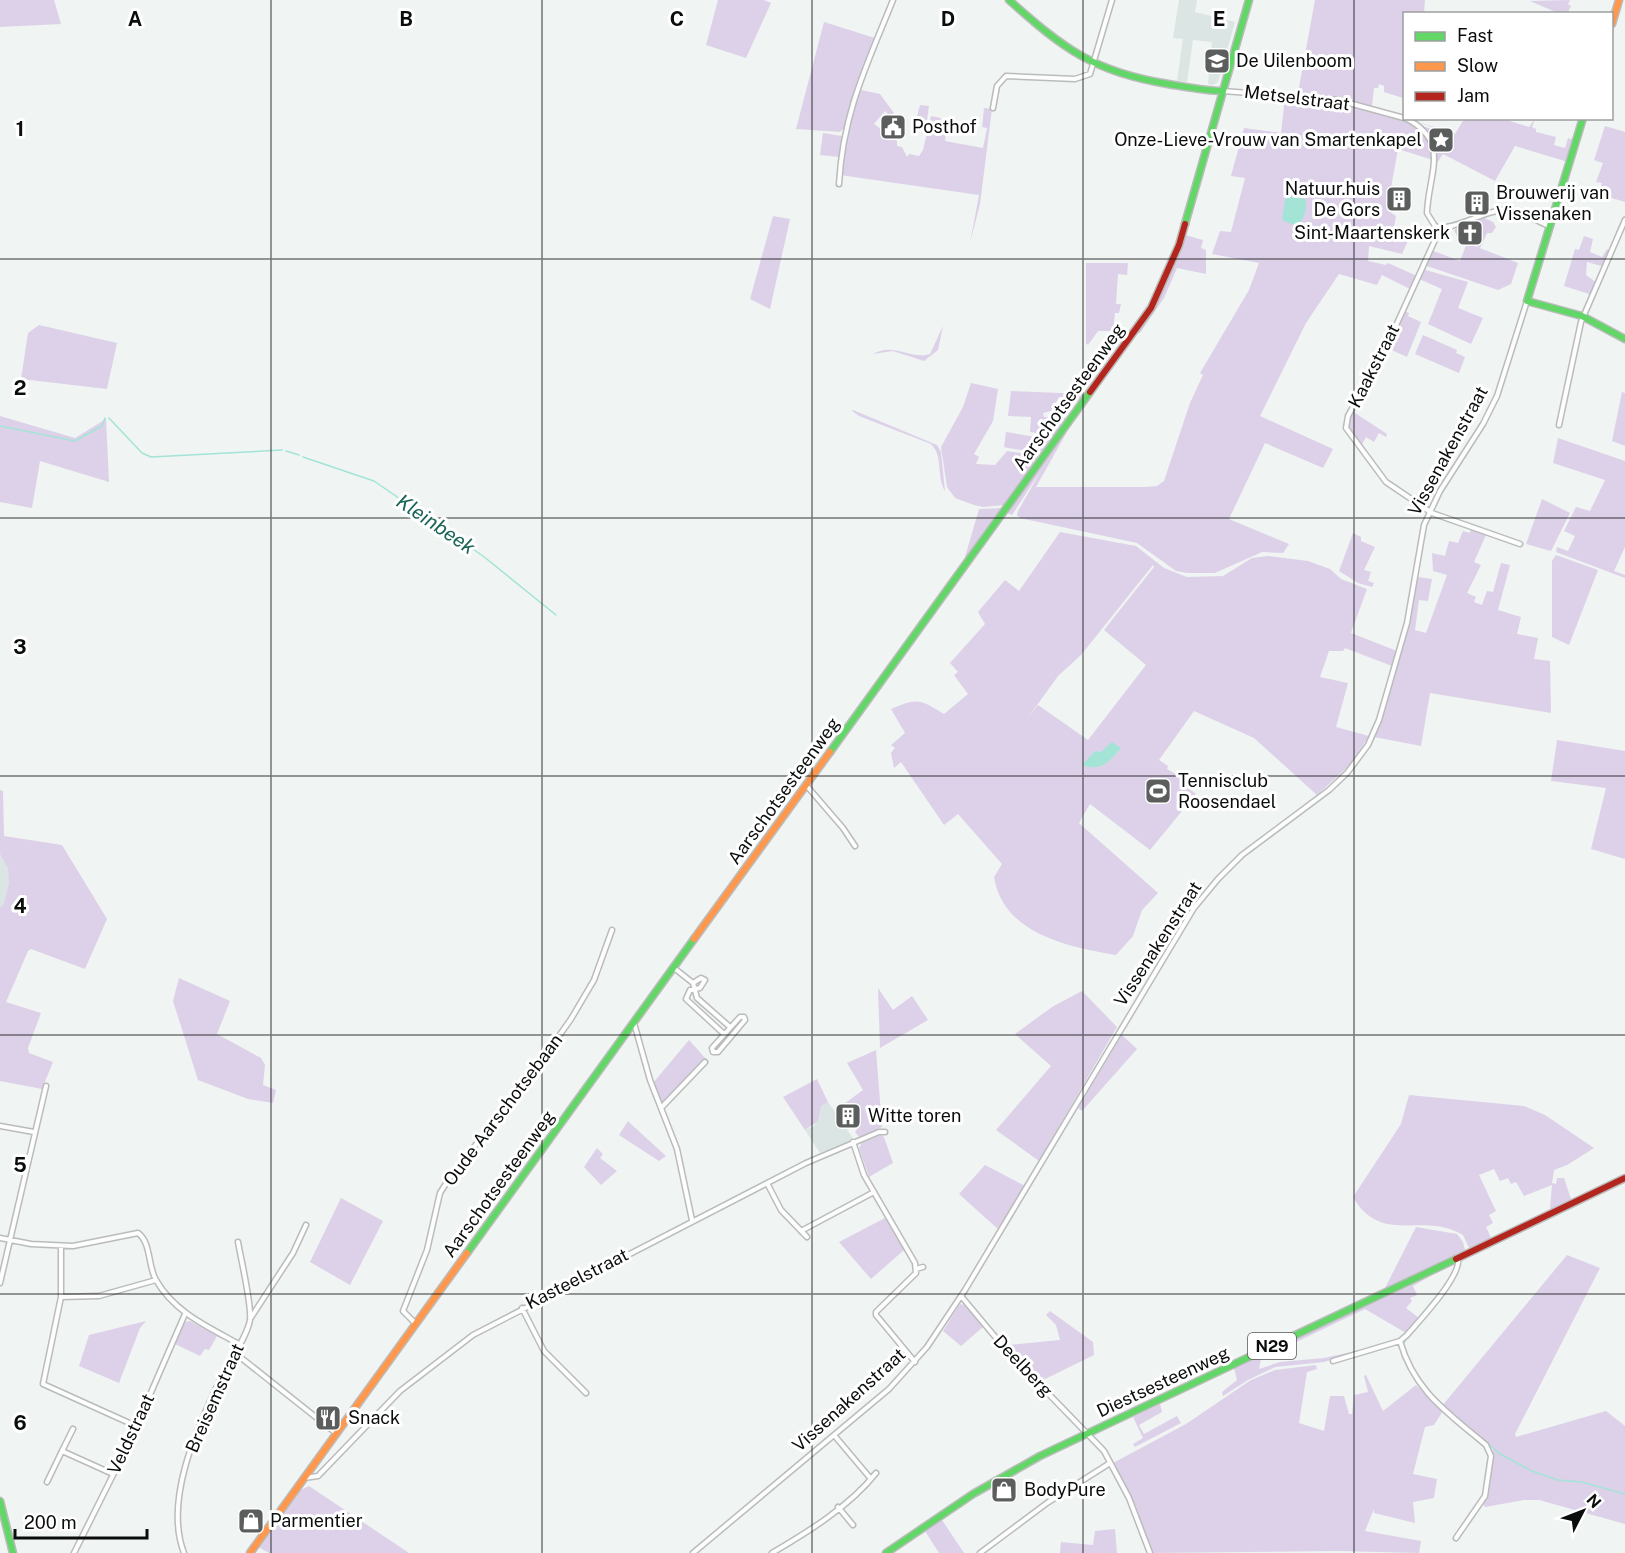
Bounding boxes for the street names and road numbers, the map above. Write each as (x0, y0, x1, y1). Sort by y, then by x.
street label: Metselstraat (1243, 81, 1351, 114)
street label: Aarschotsesteenweg (1008, 319, 1129, 474)
street label: Kaakstraat (1344, 320, 1404, 411)
street label: Vissenakenstraat (1403, 382, 1492, 519)
street label: Aarschotsesteenweg (723, 713, 844, 868)
street label: Vissenakenstraat (1109, 877, 1206, 1010)
street label: Oude Aarschotsebaan (439, 1030, 567, 1190)
street label: Aarschotsesteenweg (438, 1106, 559, 1261)
street label: Kasteelstraat (522, 1244, 632, 1313)
street label: Deelberg (989, 1330, 1057, 1401)
road number: N29 (1248, 1333, 1296, 1359)
street label: Breisemstraat (181, 1340, 248, 1456)
street label: Diestsesteenweg (1093, 1342, 1232, 1421)
street label: Vissenakenstraat (788, 1343, 909, 1456)
street label: Veldstraat (103, 1390, 158, 1477)

